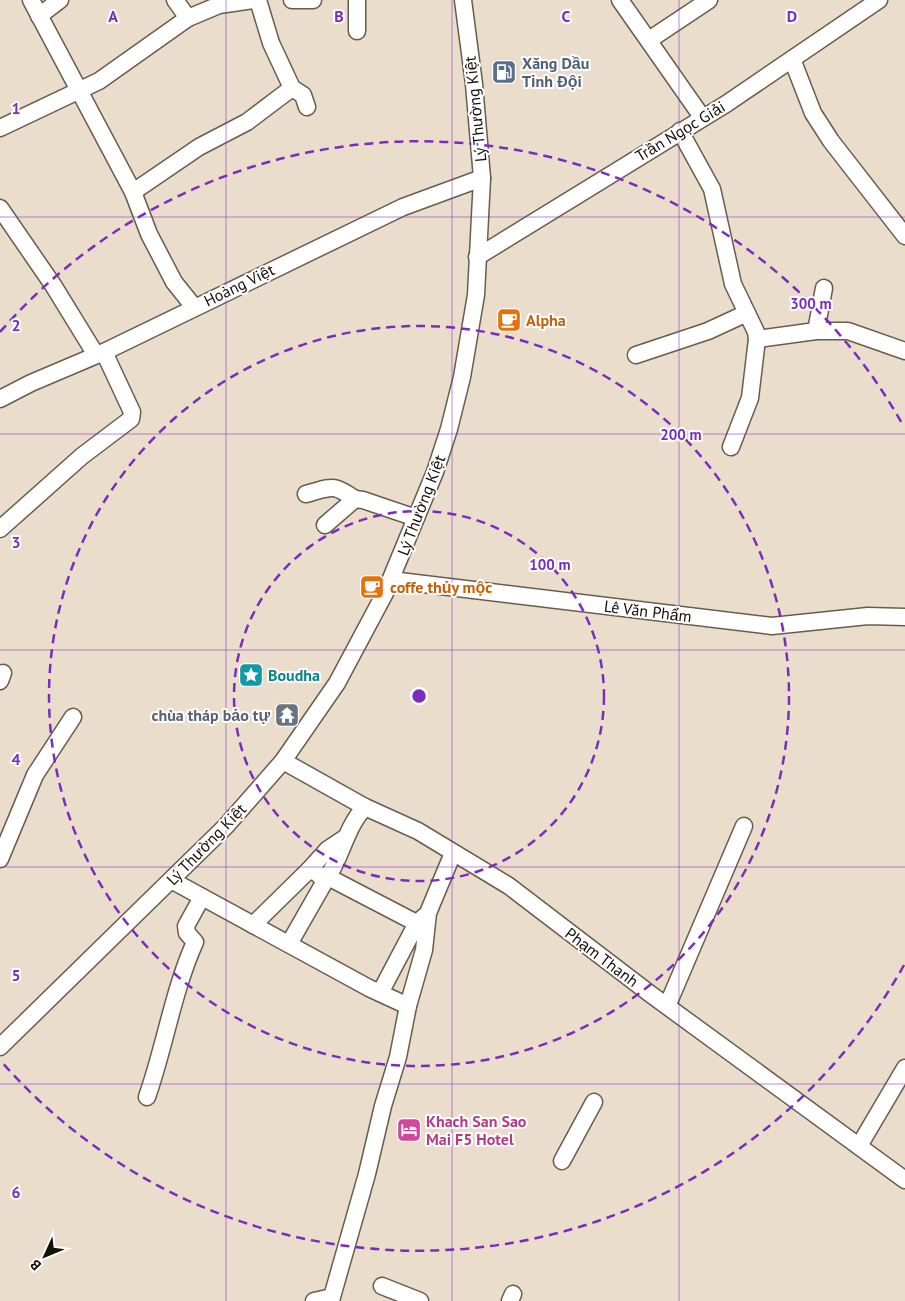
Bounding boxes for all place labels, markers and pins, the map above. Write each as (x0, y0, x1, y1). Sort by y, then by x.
place label: Xăng Dầu Tỉnh Đội (522, 53, 589, 91)
fuel station icon: Xăng Dầu Tỉnh Đội (491, 59, 517, 85)
cafe icon: Alpha (496, 307, 522, 333)
place label: Alpha (526, 310, 566, 330)
cafe icon: coffe thủy mộc (359, 574, 385, 600)
place label: coffe thủy mộc (390, 577, 492, 597)
place icon: Boudha (238, 662, 264, 688)
place label: Boudha (268, 665, 320, 685)
centre of rings (410, 687, 428, 705)
temple icon: chùa tháp bảo tự (274, 702, 300, 728)
place label: chùa tháp bảo tự (152, 705, 270, 725)
place label: Khach San Sao Mai F5 Hotel (426, 1111, 527, 1149)
hotel icon: Khach San Sao Mai F5 Hotel (396, 1117, 422, 1143)

